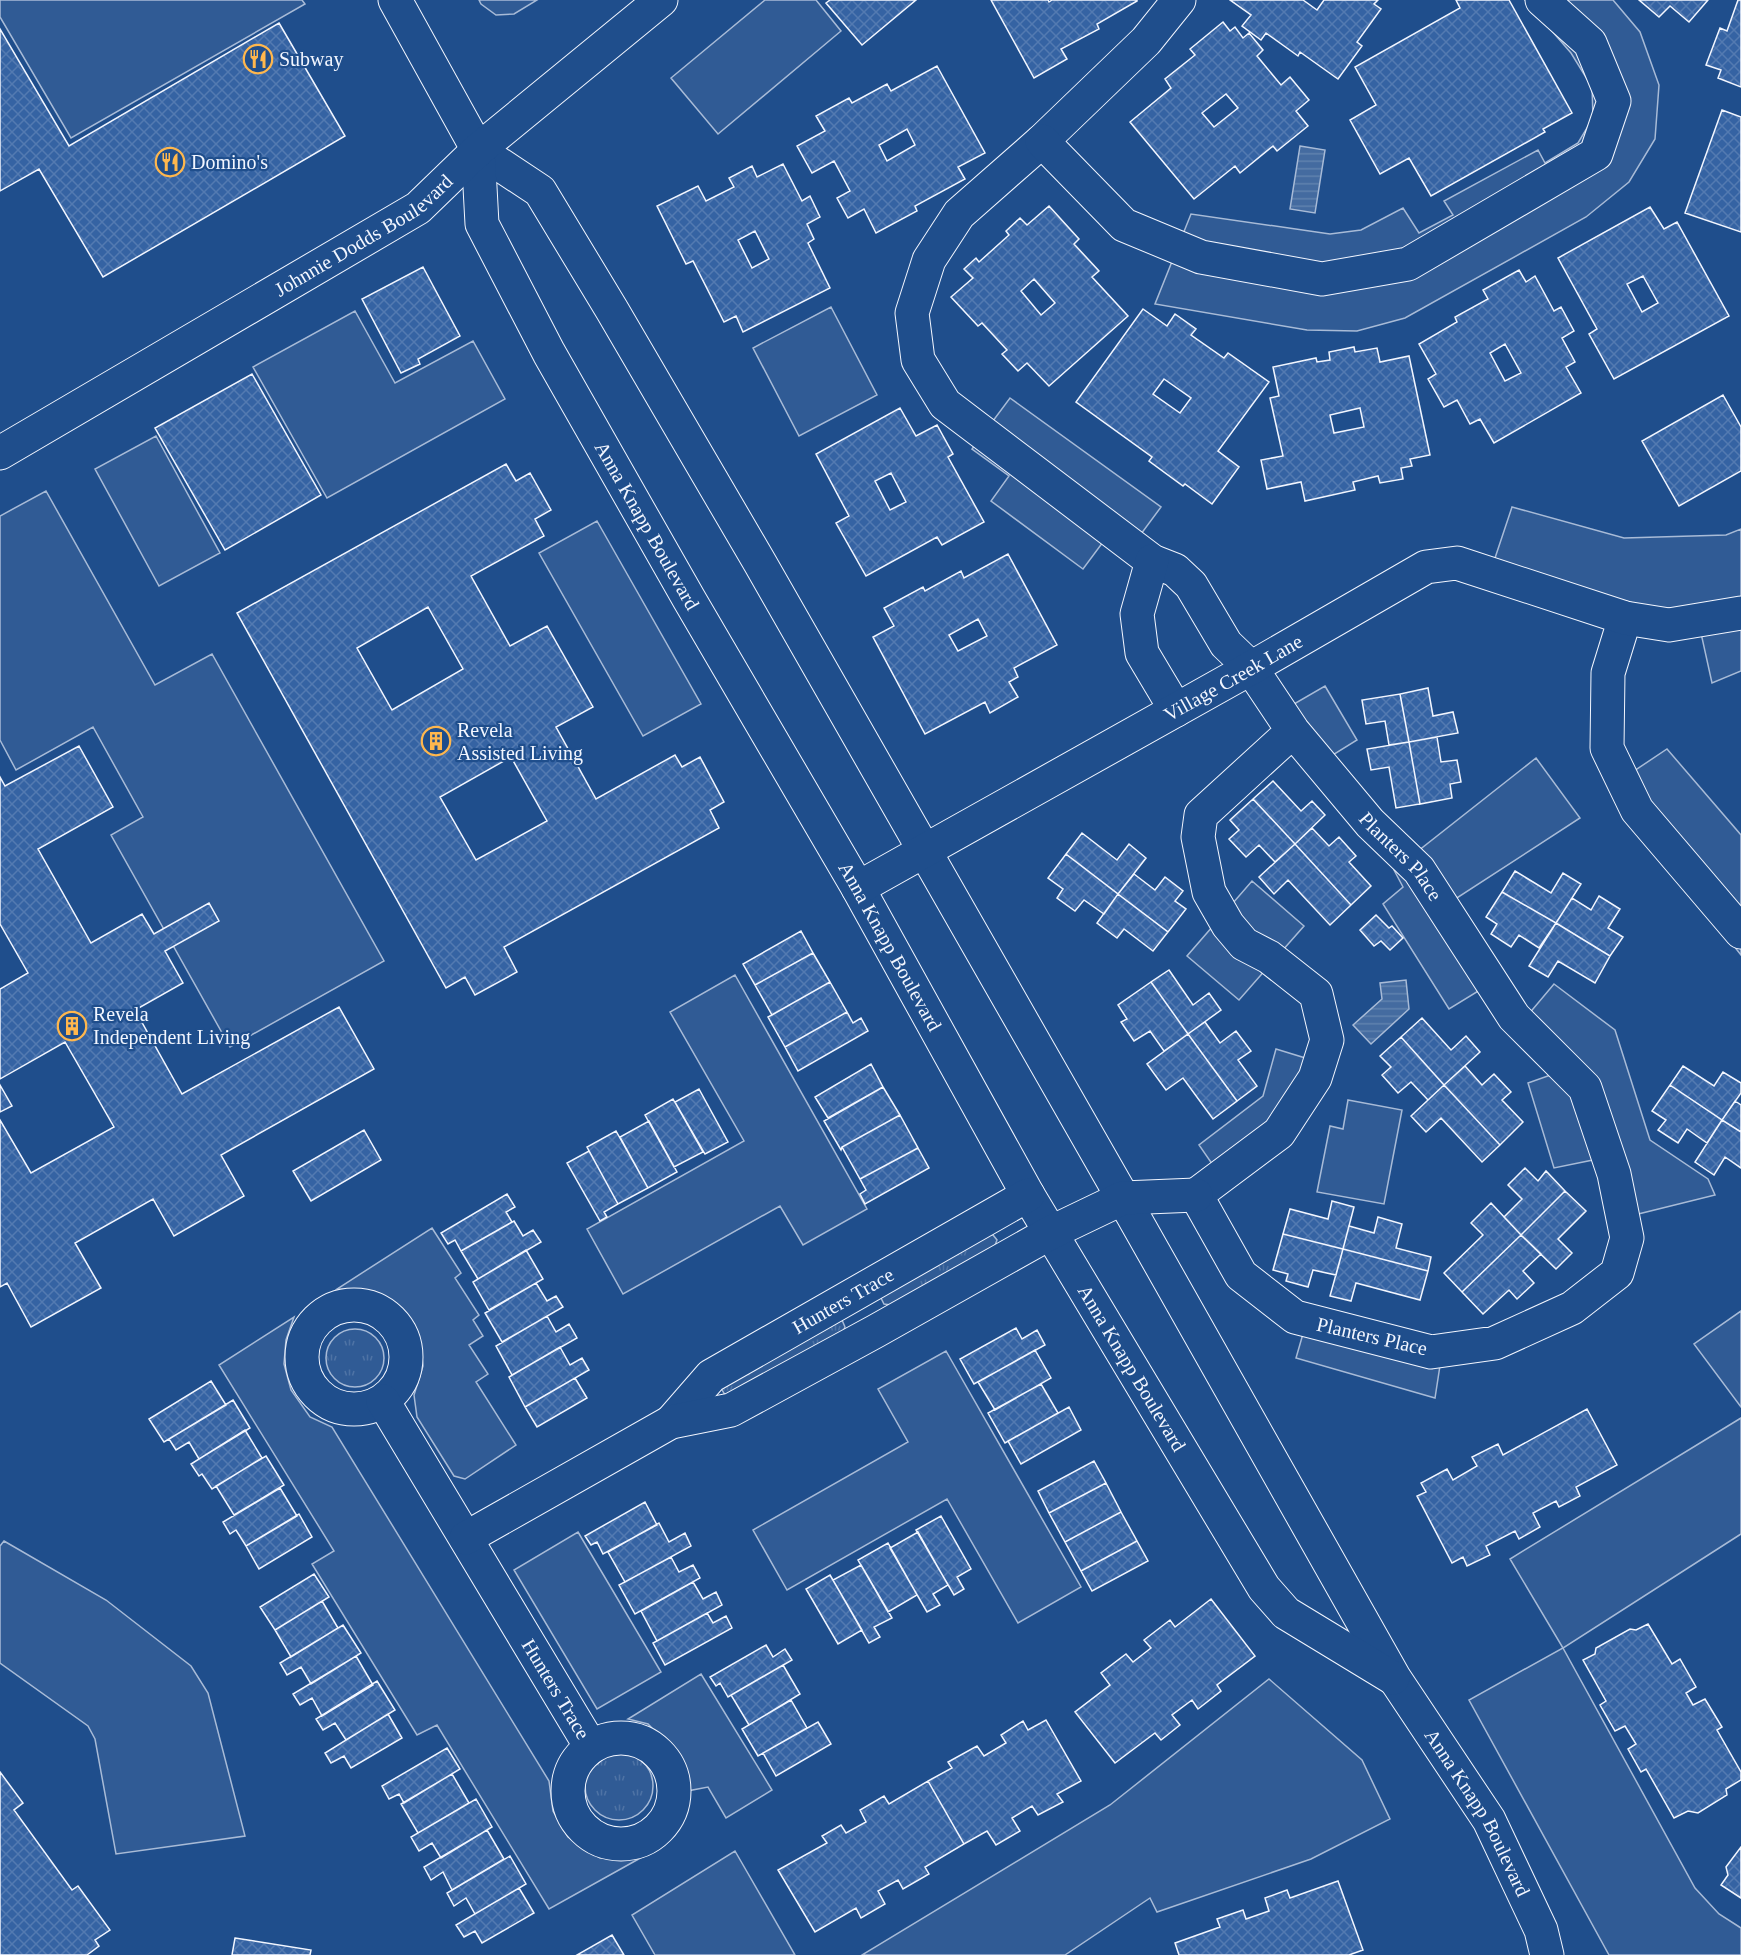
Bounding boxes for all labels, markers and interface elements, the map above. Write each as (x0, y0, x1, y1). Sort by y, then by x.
restaurant icon: Subway (242, 43, 274, 75)
place label: Subway (279, 48, 343, 71)
restaurant icon: Domino's (154, 146, 186, 178)
place label: Domino's (191, 151, 268, 173)
street label: Johnnie Dodds Boulevard (271, 170, 457, 301)
street label: Anna Knapp Boulevard (591, 438, 704, 614)
street label: Village Creek Lane (1160, 630, 1306, 726)
place label: Revela Assisted Living (457, 719, 583, 765)
building icon: Revela Assisted Living (420, 725, 452, 757)
street label: Planters Place (1355, 808, 1447, 905)
street label: Anna Knapp Boulevard (834, 858, 946, 1035)
place label: Revela Independent Living (93, 1003, 250, 1049)
building icon: Revela Independent Living (56, 1010, 88, 1042)
street label: Hunters Trace (789, 1263, 898, 1338)
street label: Anna Knapp Boulevard (1074, 1281, 1190, 1455)
street label: Planters Place (1315, 1313, 1430, 1359)
street label: Hunters Trace (518, 1635, 595, 1743)
street label: Anna Knapp Boulevard (1420, 1725, 1534, 1900)

